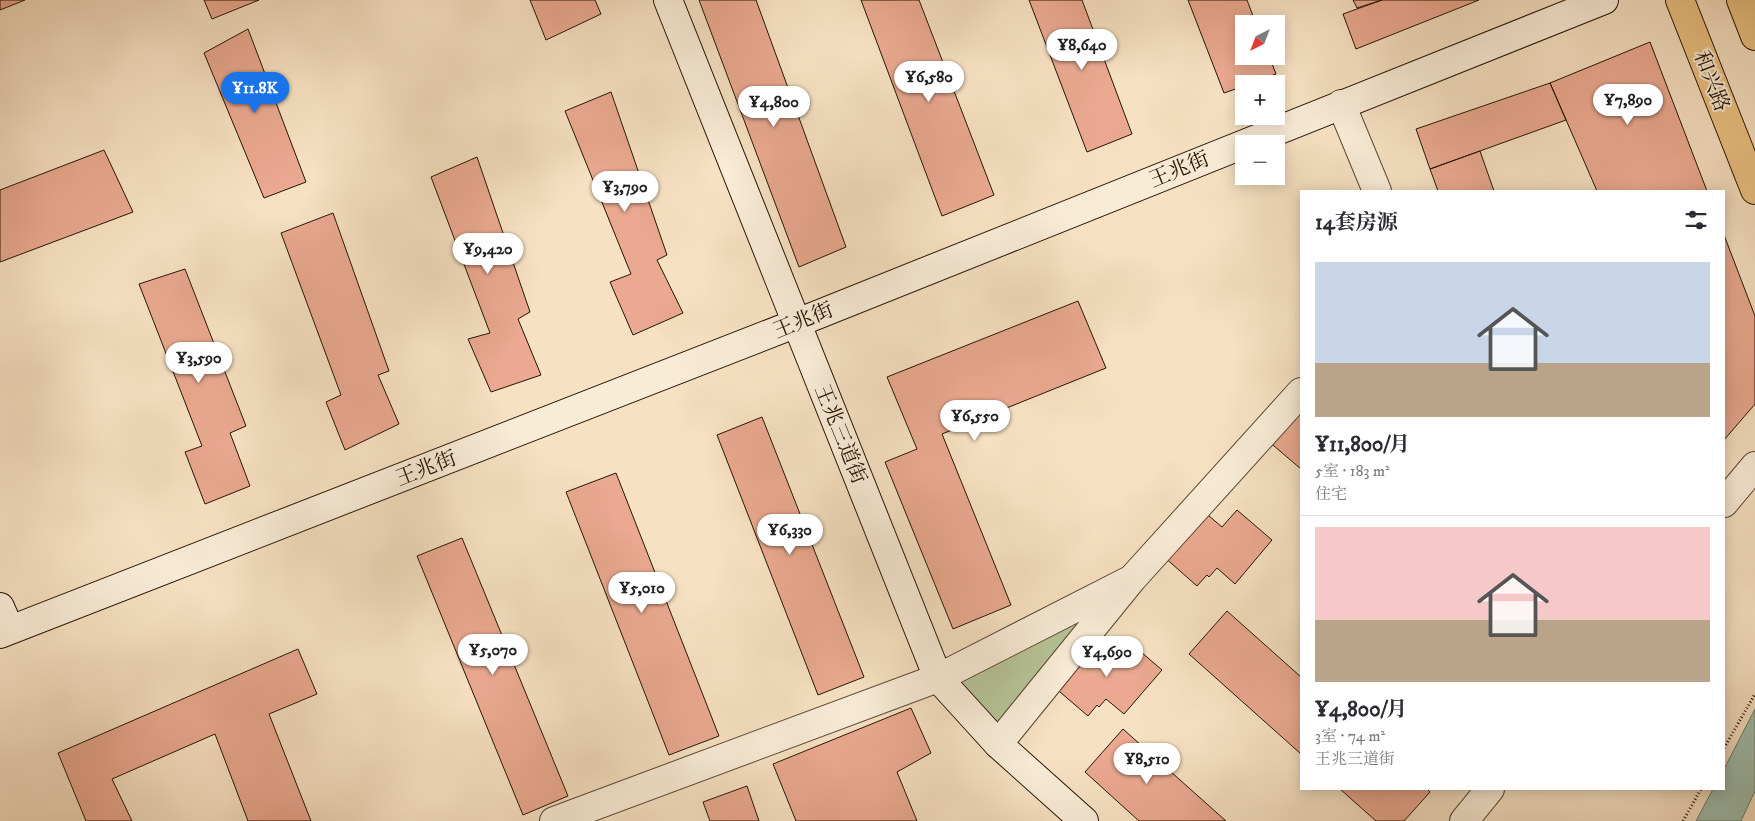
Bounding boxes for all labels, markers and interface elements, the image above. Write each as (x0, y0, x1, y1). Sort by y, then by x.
north arrow (1235, 15, 1285, 65)
map controls (1235, 15, 1285, 185)
pin: ¥8,640 (1041, 28, 1123, 71)
text: ¥8,640 (1057, 35, 1107, 55)
street label: 和兴路 (1688, 47, 1734, 115)
pin: ¥6,580 (888, 61, 970, 103)
text: ¥6,580 (905, 67, 953, 87)
pin: ¥11.8K (214, 72, 296, 114)
button: + (1235, 75, 1285, 125)
text: ¥11.8K (232, 78, 278, 98)
pin: ¥7,890 (1587, 84, 1669, 126)
pin: ¥4,800 (733, 86, 815, 128)
text: ¥7,890 (1604, 90, 1652, 110)
text: ¥4,800 (749, 92, 799, 112)
button: − (1235, 135, 1285, 185)
street label: 王兆街 (1145, 146, 1213, 194)
pin: ¥3,790 (584, 170, 666, 213)
text: ¥3,790 (602, 177, 648, 197)
icon: filters (1682, 206, 1710, 234)
text: 14套房源 (1315, 210, 1398, 236)
pin: ¥9,420 (447, 232, 529, 275)
text: ¥9,420 (463, 239, 513, 259)
icon: home (1468, 294, 1558, 384)
street label: 王兆街 (769, 297, 837, 345)
pin: ¥3,590 (158, 342, 240, 384)
text: ¥3,590 (176, 348, 222, 368)
street label: 王兆三道街 (808, 381, 872, 488)
pin: ¥6,550 (934, 400, 1016, 442)
text: ¥6,550 (951, 406, 999, 426)
text: ¥11,800/月 (1315, 432, 1410, 458)
street label: 王兆街 (392, 446, 460, 492)
text: 5室 · 183 m² (1315, 461, 1390, 481)
text: 住宅 (1315, 484, 1347, 504)
pin: ¥6,330 (749, 514, 831, 556)
text: ¥6,330 (768, 520, 812, 540)
icon: home (1468, 560, 1558, 650)
pin: ¥5,010 (601, 572, 683, 614)
text: ¥5,010 (619, 578, 665, 598)
pin: ¥5,070 (452, 634, 534, 676)
pin: ¥4,690 (1066, 636, 1148, 678)
text: ¥5,070 (469, 640, 517, 660)
text: ¥4,690 (1082, 642, 1132, 662)
text: ¥4,800/月 (1315, 697, 1407, 723)
text: 3室 · 74 m² (1315, 726, 1385, 746)
pin: ¥8,510 (1106, 742, 1188, 785)
text: ¥8,510 (1124, 749, 1170, 769)
text: 王兆三道街 (1315, 749, 1395, 769)

